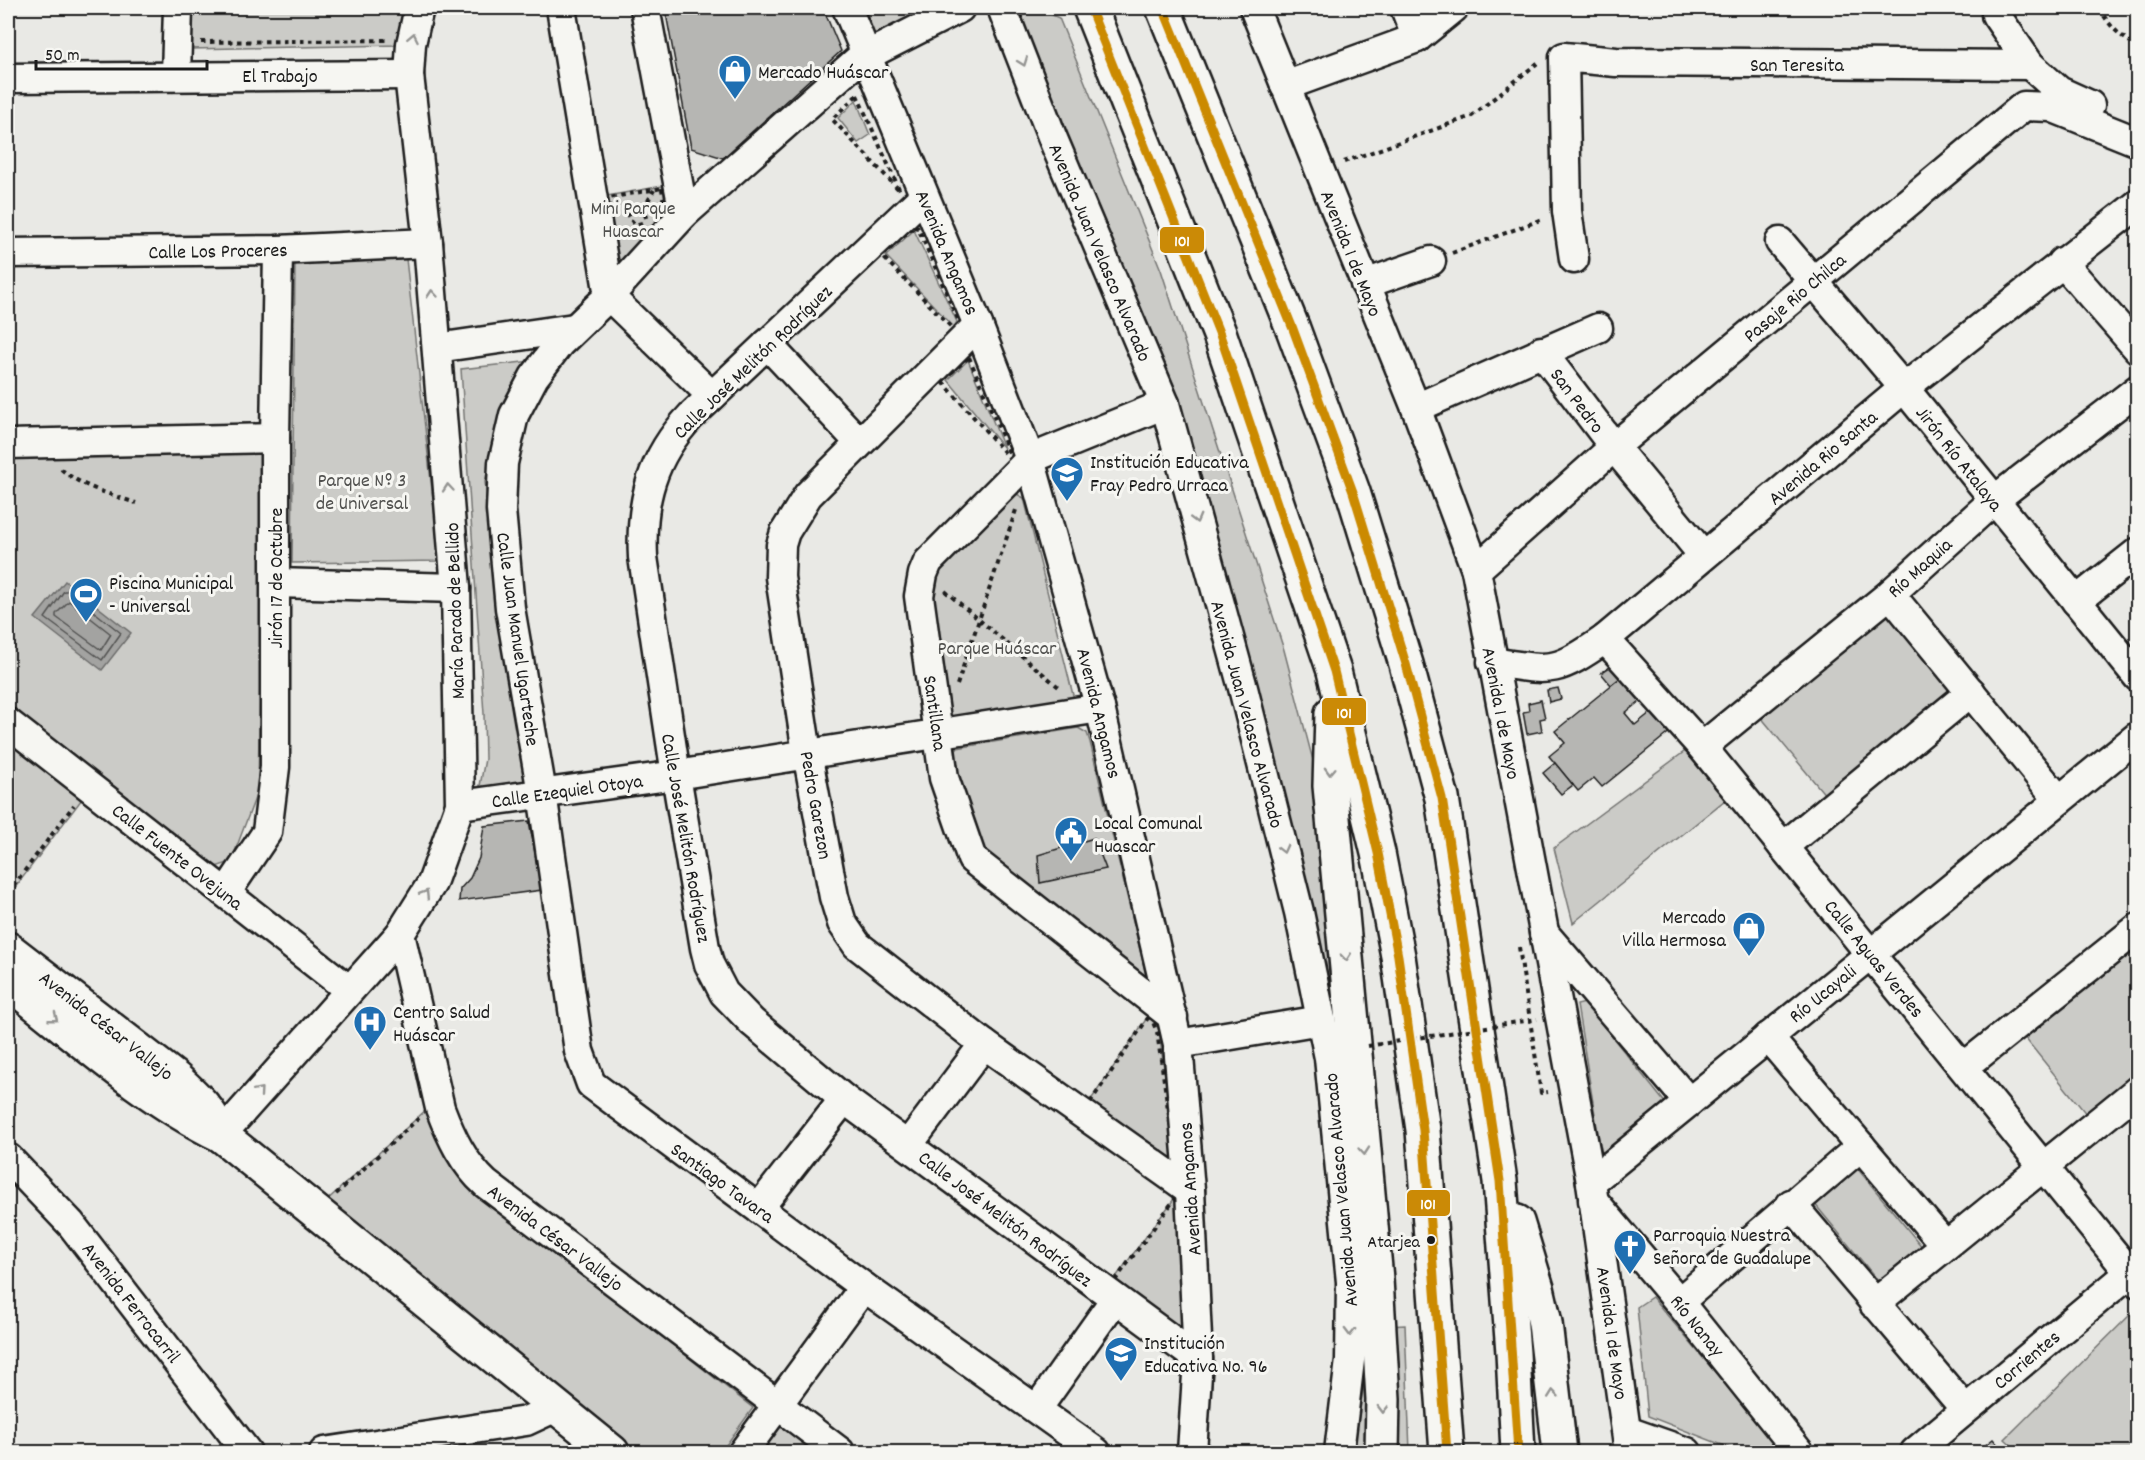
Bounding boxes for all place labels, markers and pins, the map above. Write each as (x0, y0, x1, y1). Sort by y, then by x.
shop icon: Mercado Huáscar (717, 53, 753, 100)
place label: Mercado Huáscar (758, 60, 889, 88)
place label: Institución Educativa Fray Pedro Urraca (1090, 450, 1249, 501)
school or university icon: Institución Educativa Fray Pedro Urraca (1049, 455, 1085, 502)
place label: Piscina Municipal - Universal (109, 571, 234, 622)
sports icon: Piscina Municipal - Universal (68, 576, 104, 623)
place label: Local Comunal Huascar (1094, 811, 1203, 862)
public building icon: Local Comunal Huascar (1053, 815, 1089, 862)
place label: Mercado Villa Hermosa (1622, 905, 1727, 956)
shop icon: Mercado Villa Hermosa (1731, 910, 1767, 957)
place label: Centro Salud Huáscar (393, 1000, 490, 1051)
hospital icon: Centro Salud Huáscar (352, 1004, 388, 1051)
place label: Parroquia Nuestra Señora de Guadalupe (1653, 1223, 1811, 1274)
church icon: Parroquia Nuestra Señora de Guadalupe (1612, 1228, 1648, 1275)
place label: Atarjea (1367, 1231, 1421, 1256)
marker: Atarjea (1425, 1234, 1437, 1246)
place label: Institución Educativa No. 96 (1144, 1331, 1267, 1382)
school or university icon: Institución Educativa No. 96 (1103, 1335, 1139, 1382)

